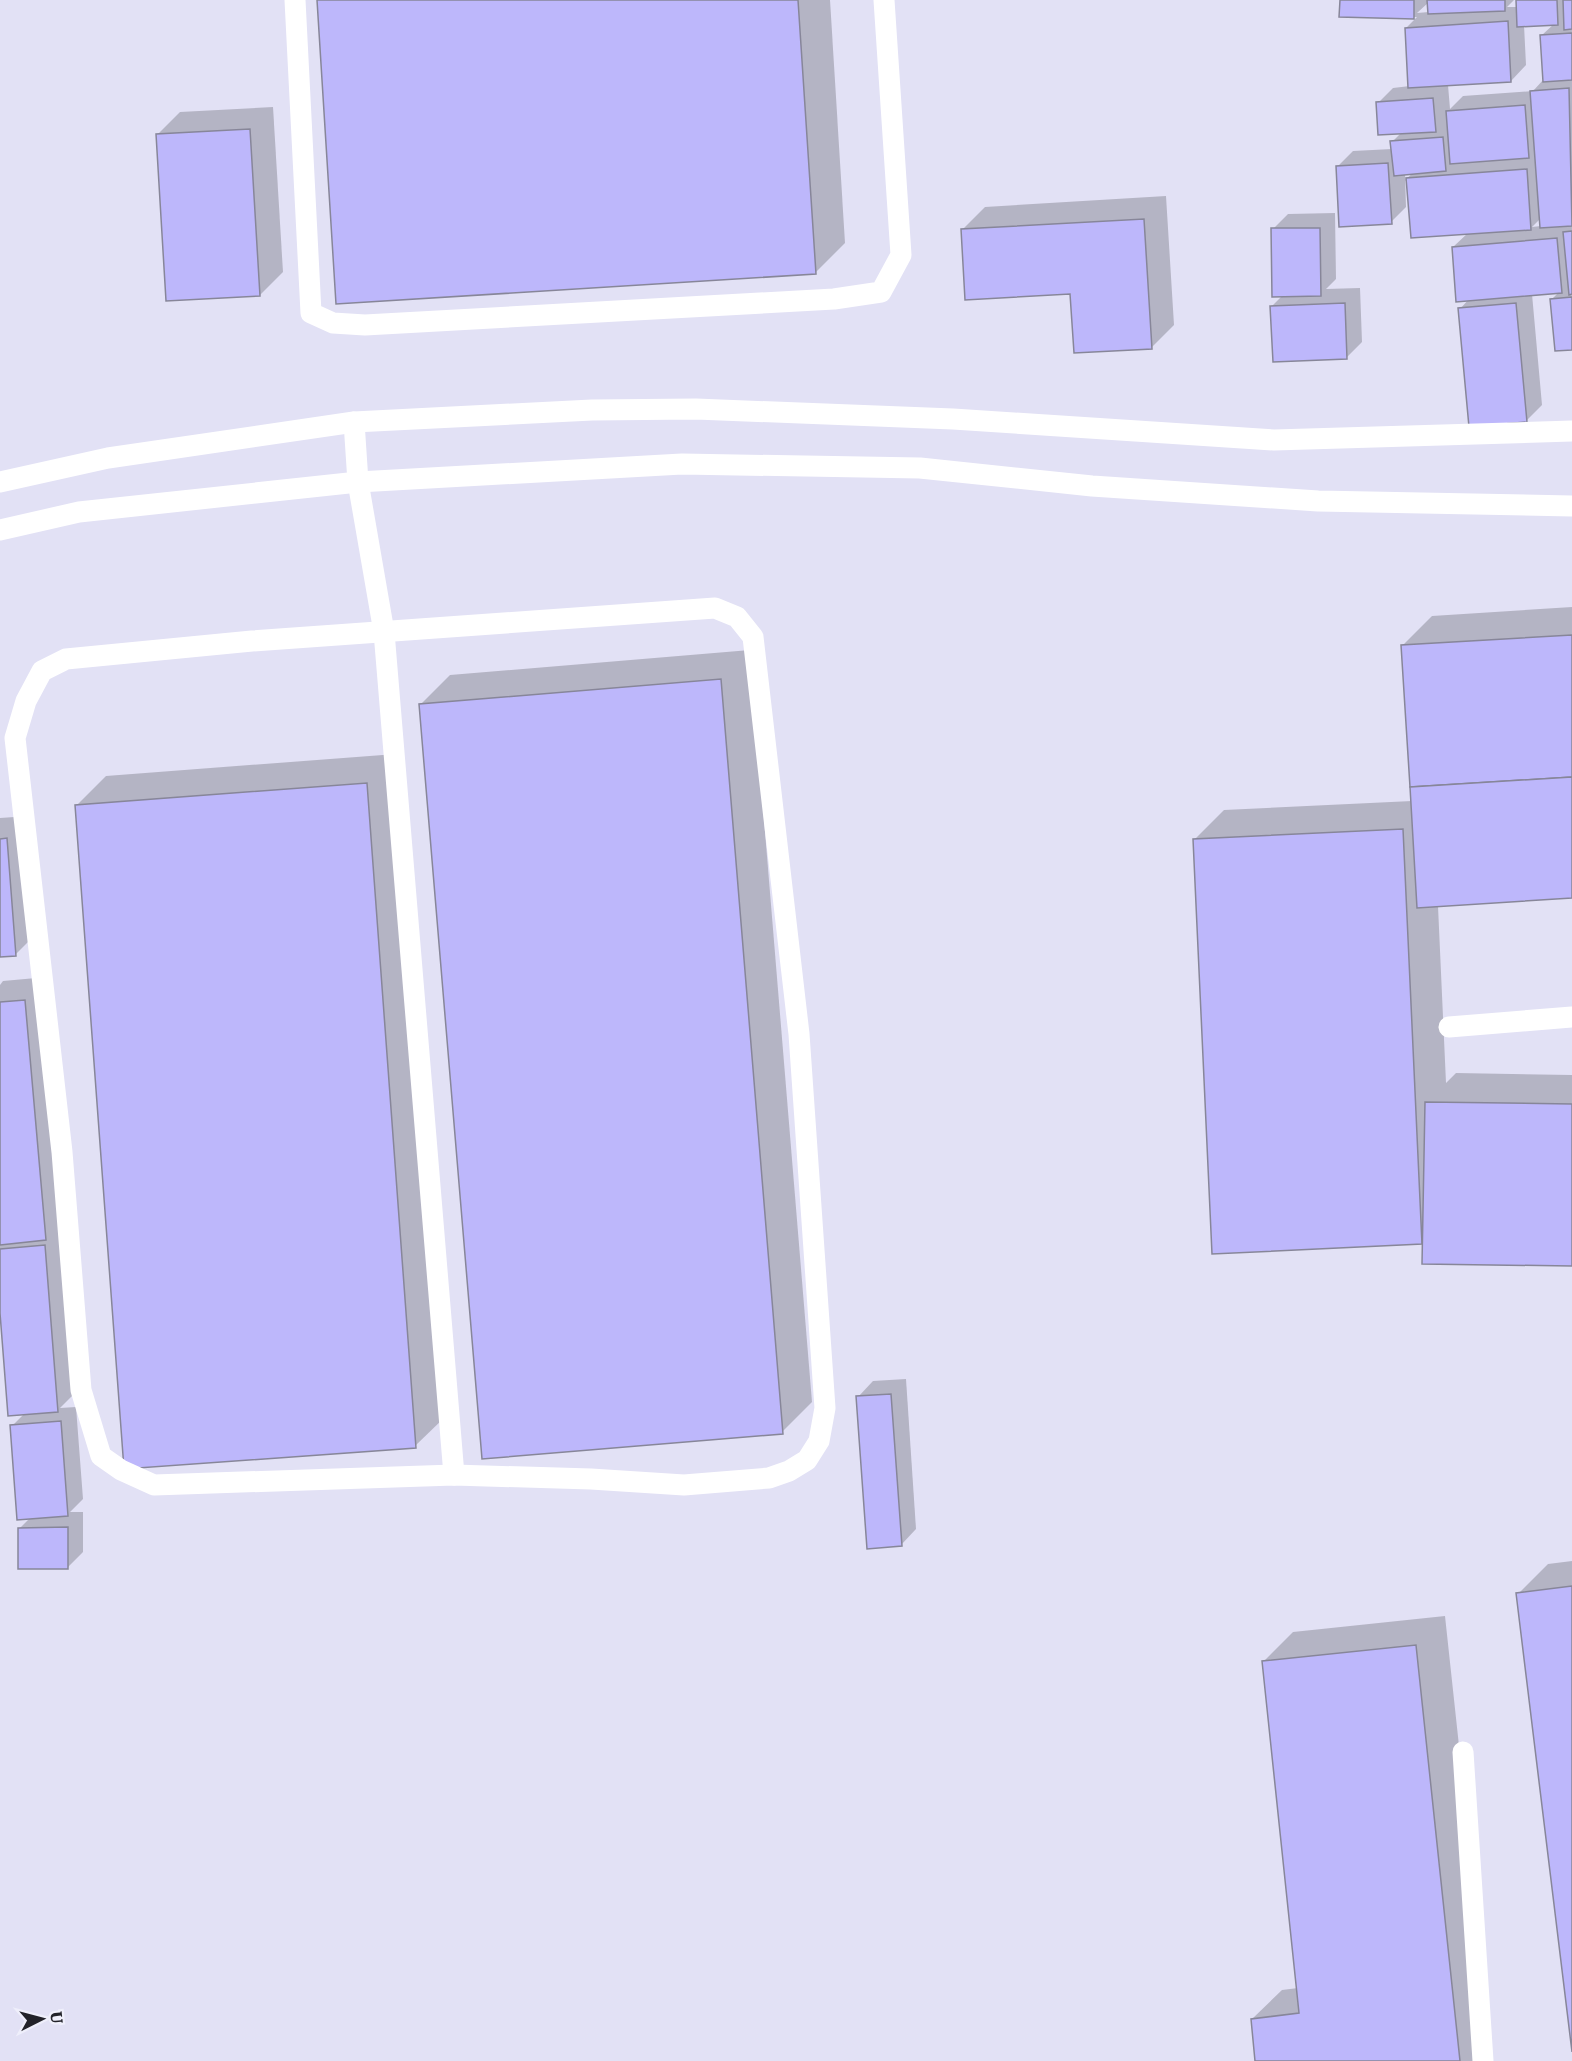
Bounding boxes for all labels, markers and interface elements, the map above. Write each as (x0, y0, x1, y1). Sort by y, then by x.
north arrow (12, 1989, 72, 2049)
text: U (46, 2010, 67, 2025)

